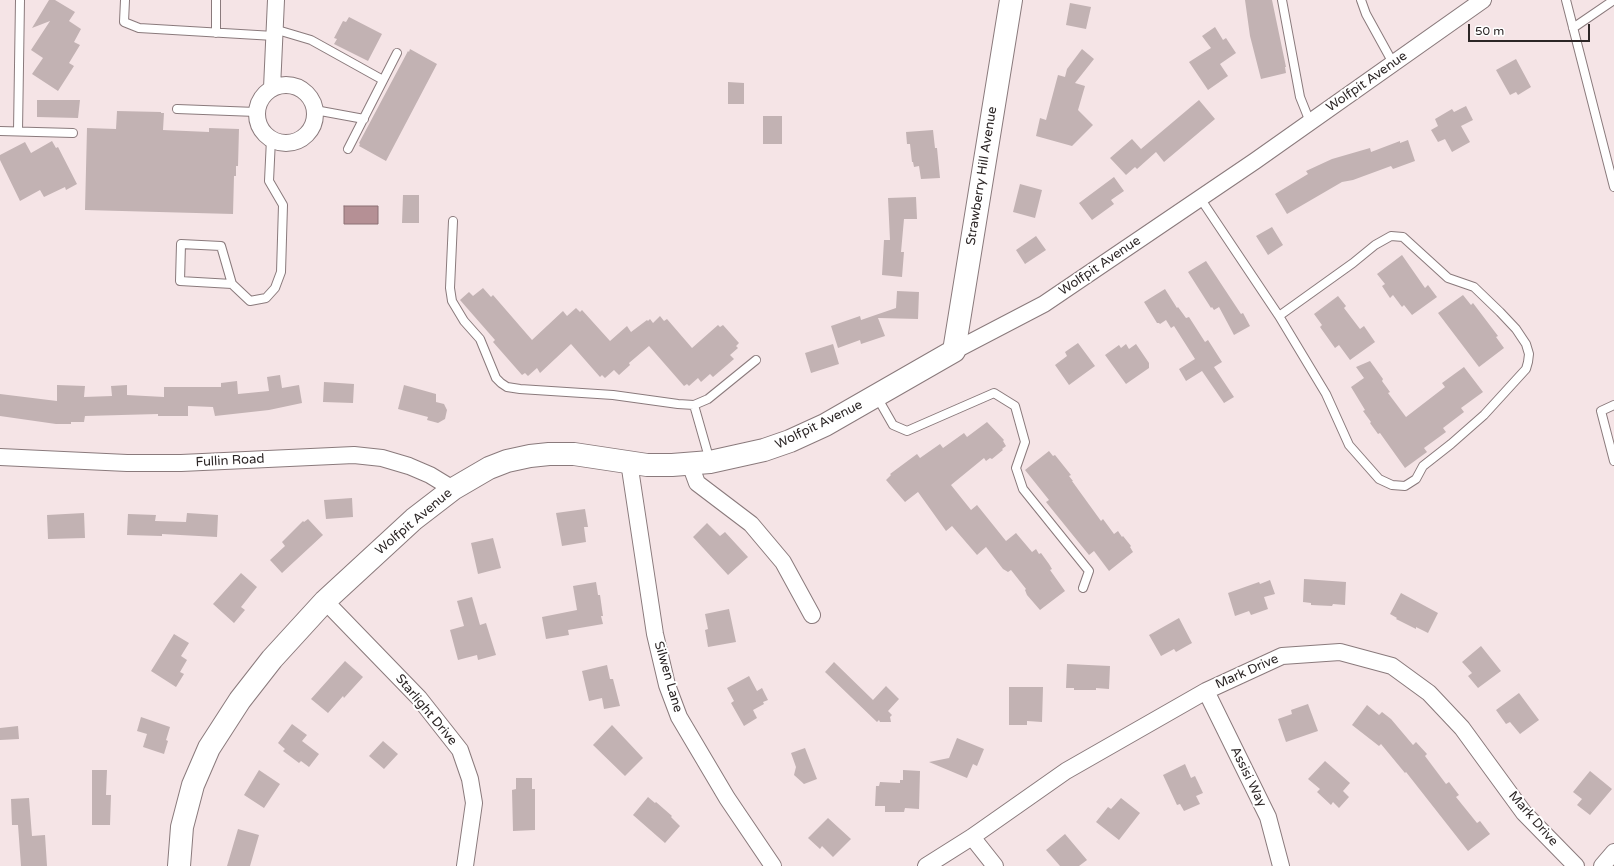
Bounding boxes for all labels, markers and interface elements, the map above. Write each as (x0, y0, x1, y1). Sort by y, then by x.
scale bar (1470, 16, 1592, 42)
text: 50 m (1475, 24, 1504, 38)
street label: Wolfpit Avenue (1324, 48, 1410, 116)
street label: Strawberry Hill Avenue (963, 105, 1001, 247)
street label: Wolfpit Avenue (1056, 233, 1144, 299)
street label: Wolfpit Avenue (773, 397, 865, 453)
street label: Fullin Road (195, 451, 265, 471)
street label: Wolfpit Avenue (373, 485, 455, 559)
street label: Silwen Lane (650, 640, 686, 714)
street label: Mark Drive (1213, 651, 1281, 693)
street label: Starlight Drive (392, 671, 460, 749)
street label: Assisi Way (1227, 744, 1269, 810)
street label: Mark Drive (1505, 788, 1561, 850)

